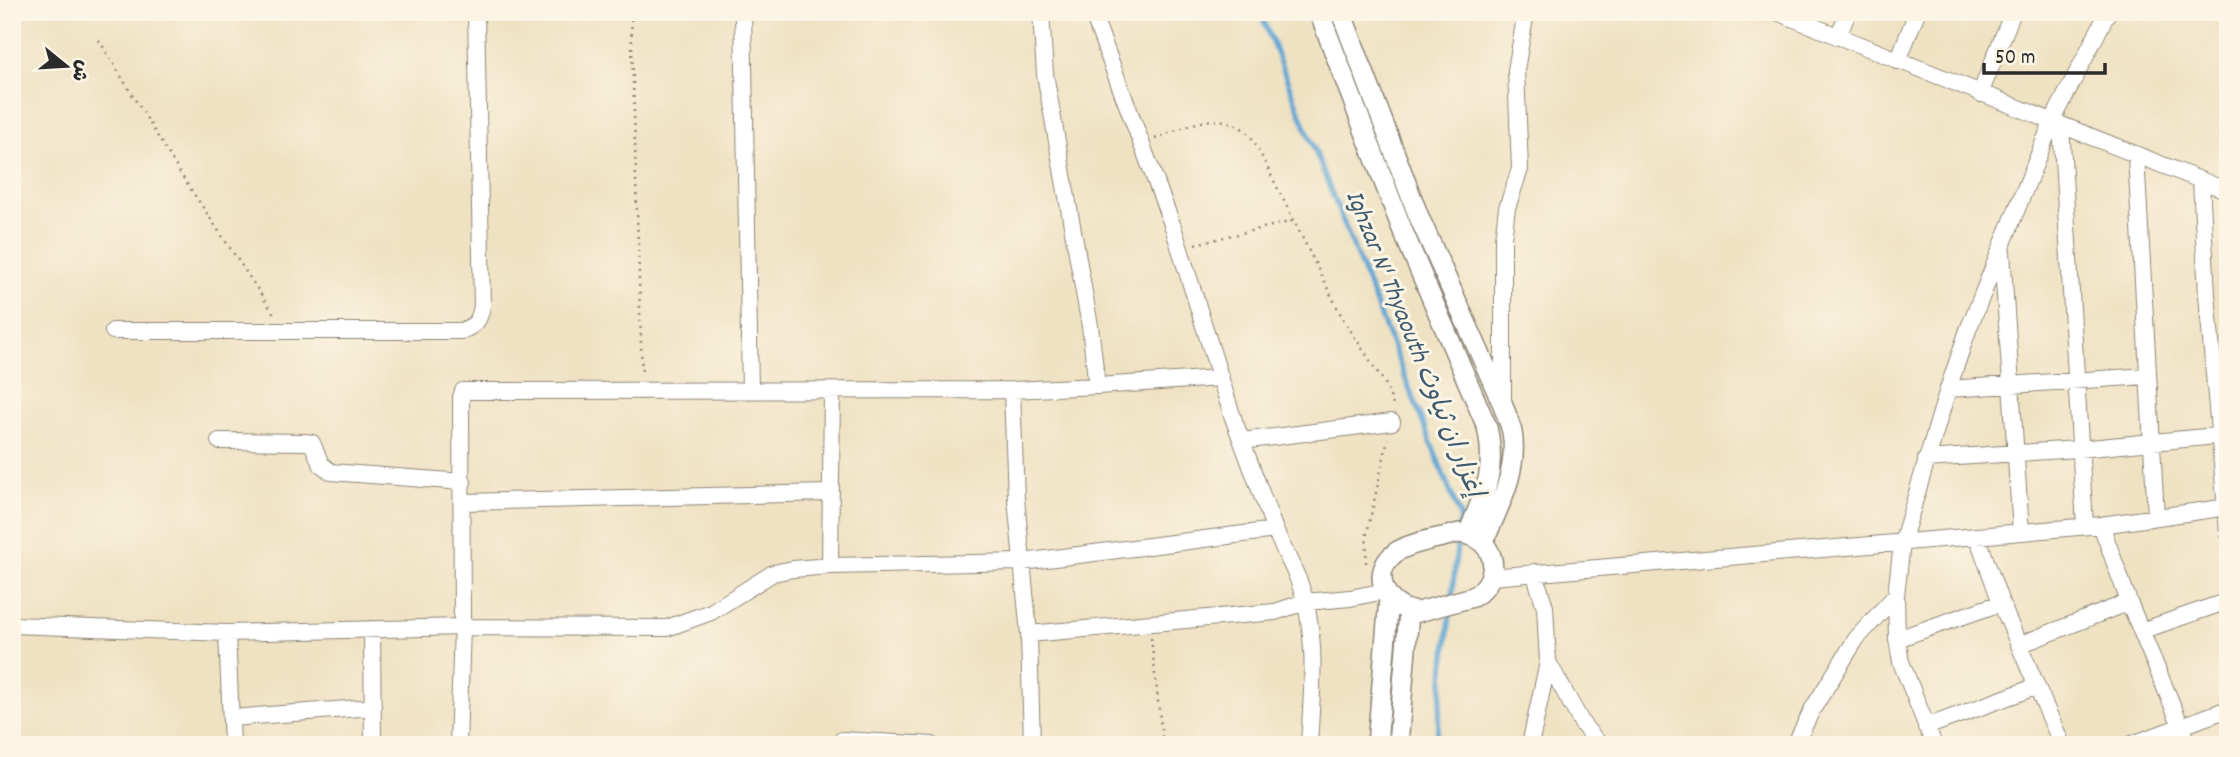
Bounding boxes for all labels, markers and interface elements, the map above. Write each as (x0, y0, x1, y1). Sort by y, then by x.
north arrow (32, 32, 102, 102)
scale bar (1984, 32, 2105, 76)
text: 50 m (1995, 44, 2035, 74)
text: ش (63, 56, 95, 84)
water label: Ighzar N' Thyaouth إغزار ان ثياوث (1334, 185, 1493, 506)

